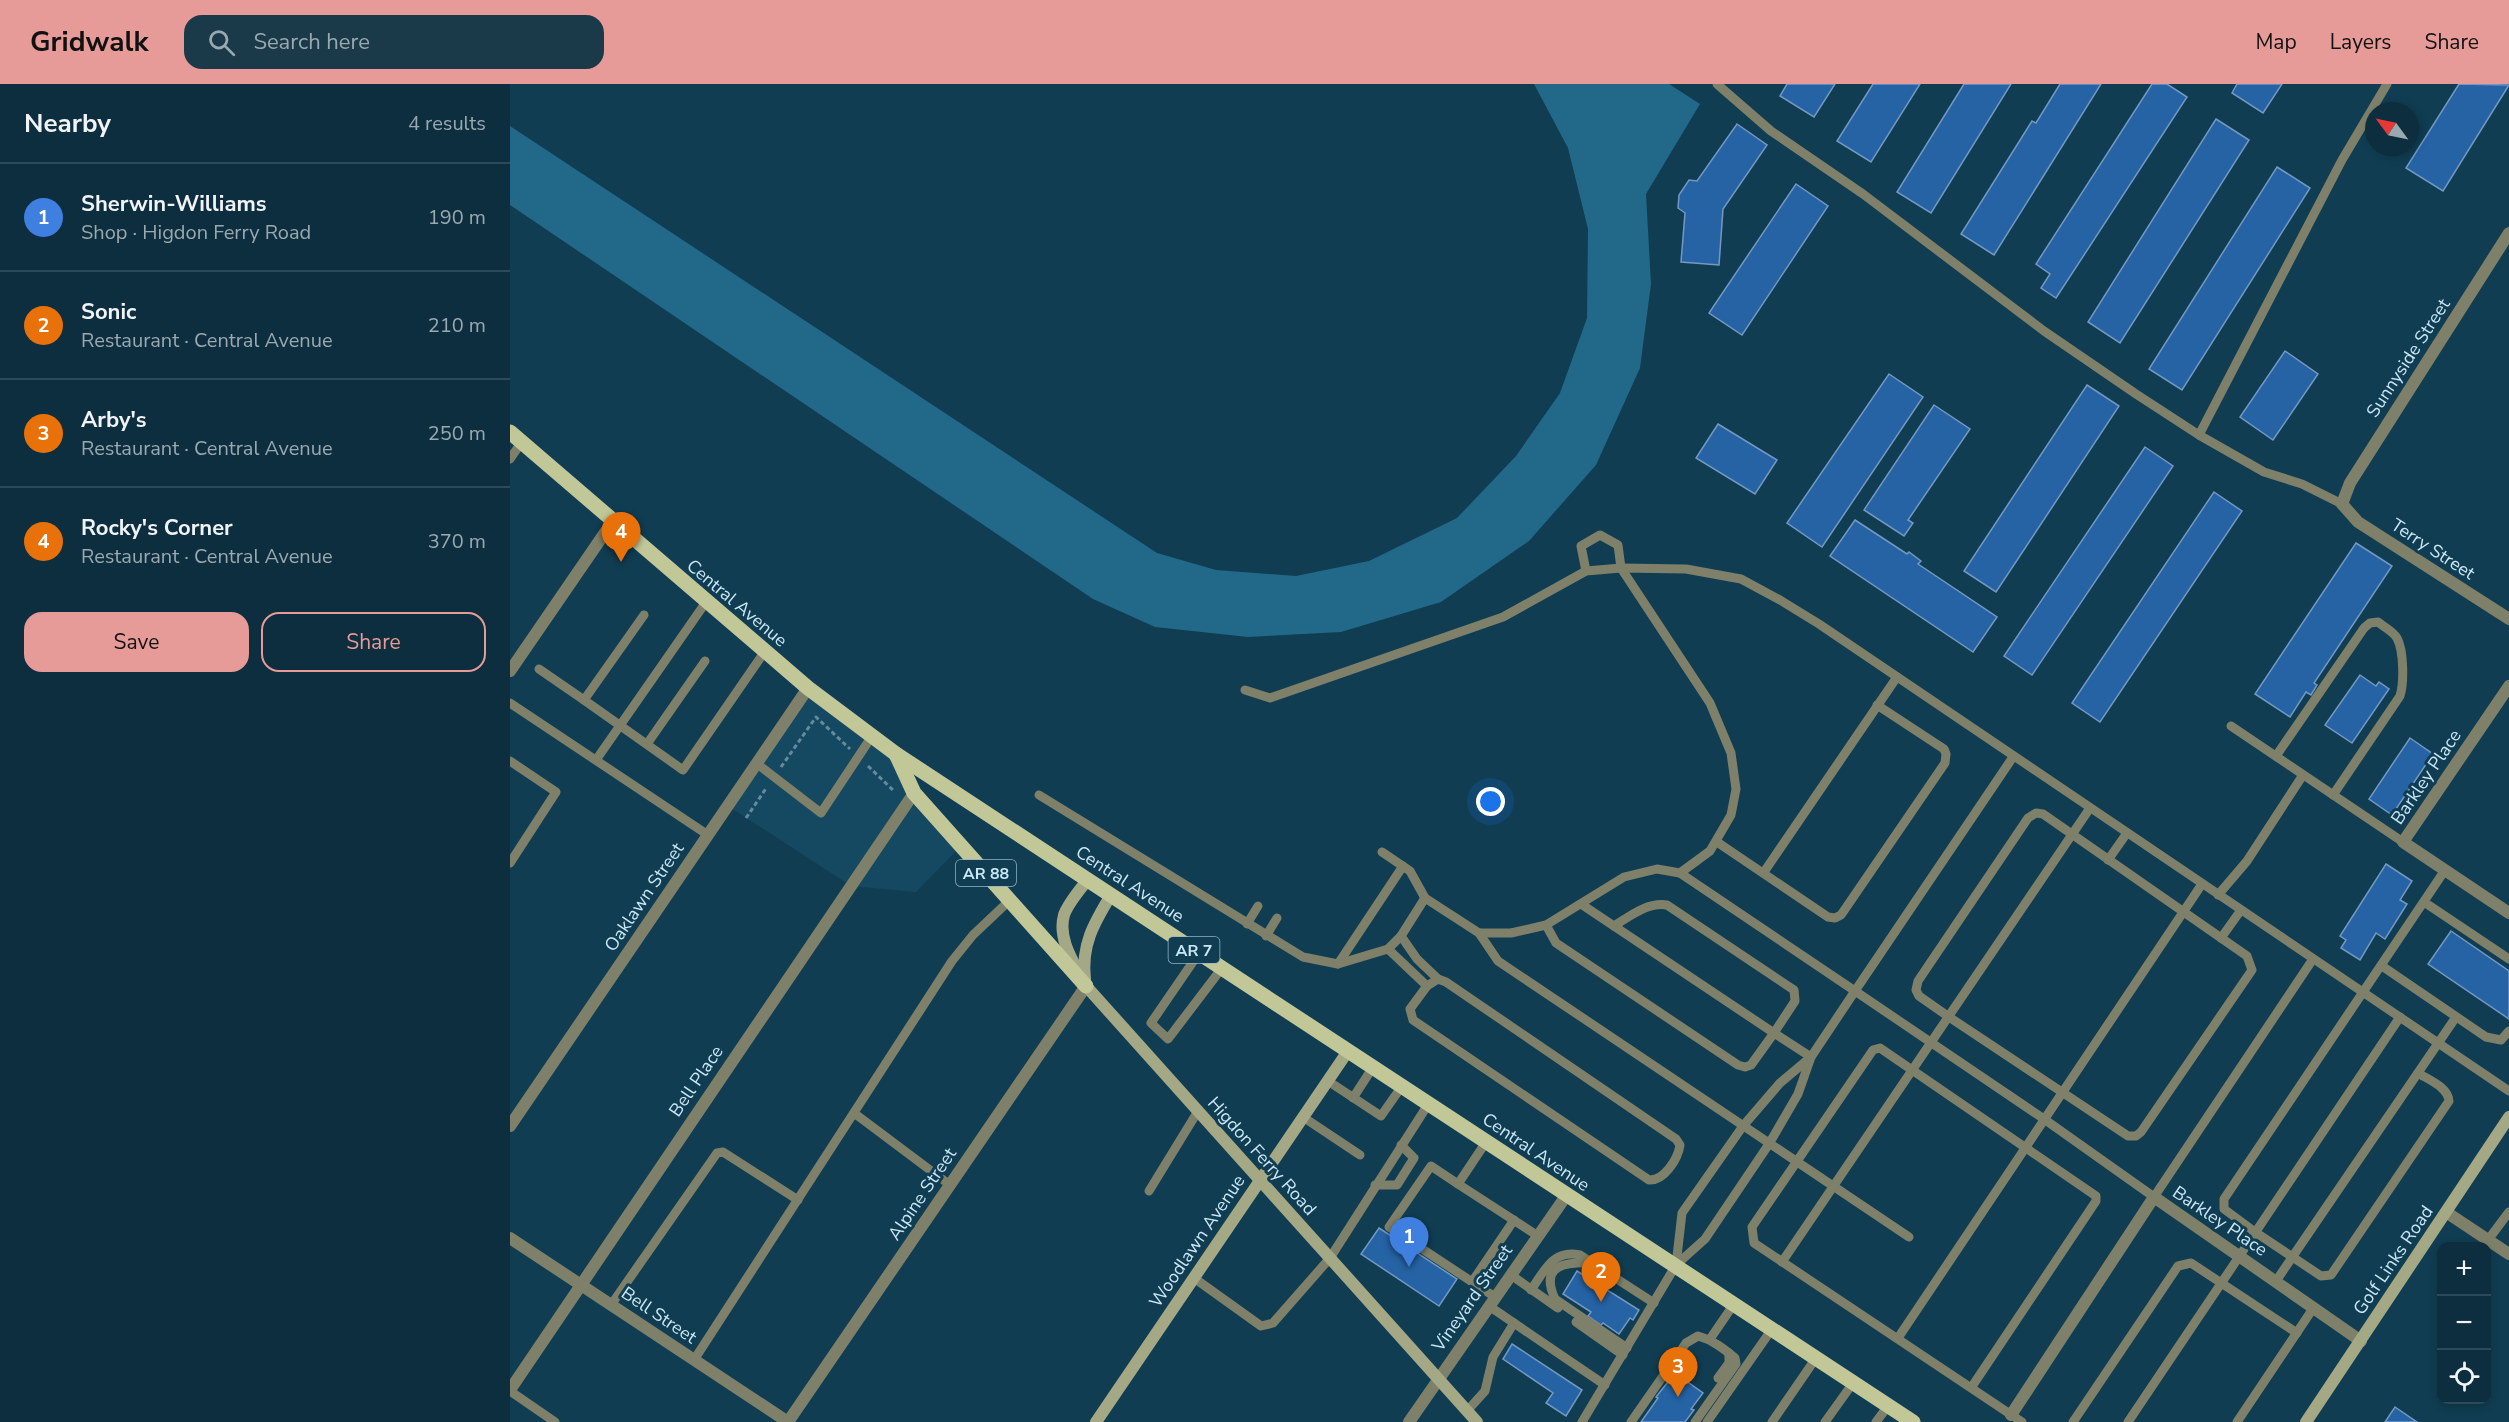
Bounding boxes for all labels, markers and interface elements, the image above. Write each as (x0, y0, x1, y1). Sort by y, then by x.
search box (184, 15, 604, 69)
text: Gridwalk (30, 23, 148, 61)
icon: search (205, 26, 238, 59)
text: Search here (253, 27, 370, 57)
text: Map (2255, 28, 2297, 56)
text: Layers (2330, 28, 2391, 56)
text: Share (2424, 28, 2479, 56)
north arrow (2365, 102, 2419, 156)
text: Nearby (24, 106, 111, 141)
text: 4 results (408, 110, 486, 137)
text: Sherwin-Williams (81, 189, 266, 219)
text: 1 (38, 204, 50, 231)
text: 190 m (428, 204, 486, 231)
text: Shop · Higdon Ferry Road (81, 219, 311, 246)
street label: Sunnyside Street (2361, 293, 2456, 422)
text: Sonic (81, 297, 136, 327)
text: 2 (38, 312, 50, 339)
text: 210 m (428, 312, 486, 339)
text: Restaurant · Central Avenue (81, 327, 333, 354)
text: Arby's (81, 405, 147, 435)
text: 3 (38, 420, 50, 447)
text: 250 m (428, 420, 486, 447)
text: Restaurant · Central Avenue (81, 435, 333, 462)
pin: 4 (602, 512, 640, 562)
text: Rocky's Corner (81, 513, 233, 543)
street label: Terry Street (2386, 513, 2480, 585)
text: 4 (38, 528, 50, 555)
text: 370 m (428, 528, 486, 555)
text: Restaurant · Central Avenue (81, 543, 333, 570)
street label: Central Avenue (682, 554, 792, 652)
button: Save (24, 612, 249, 672)
button: Share (261, 612, 486, 672)
street label: Barkley Place (2385, 725, 2467, 829)
your location (1476, 787, 1505, 816)
street label: Oaklawn Street (599, 837, 690, 956)
street label: Central Avenue (1071, 840, 1189, 928)
road number: AR 88 (956, 860, 1016, 886)
road number: AR 7 (1168, 937, 1220, 963)
street label: Bell Place (663, 1041, 729, 1121)
street label: Higdon Ferry Road (1202, 1091, 1322, 1221)
street label: Central Avenue (1478, 1107, 1594, 1197)
street label: Alpine Street (882, 1142, 962, 1245)
street label: Woodlawn Avenue (1144, 1170, 1250, 1312)
street label: Barkley Place (2168, 1180, 2272, 1262)
street label: Golf Links Road (2348, 1201, 2438, 1319)
pin: 1 (1390, 1218, 1428, 1267)
street label: Vineyard Street (1426, 1239, 1518, 1357)
map controls (2437, 1242, 2491, 1404)
button: + (2437, 1242, 2491, 1296)
pin: 2 (1582, 1252, 1620, 1302)
street label: Bell Street (617, 1281, 702, 1349)
button: − (2437, 1296, 2491, 1350)
pin: 3 (1658, 1348, 1698, 1397)
button: locate (2437, 1350, 2491, 1404)

